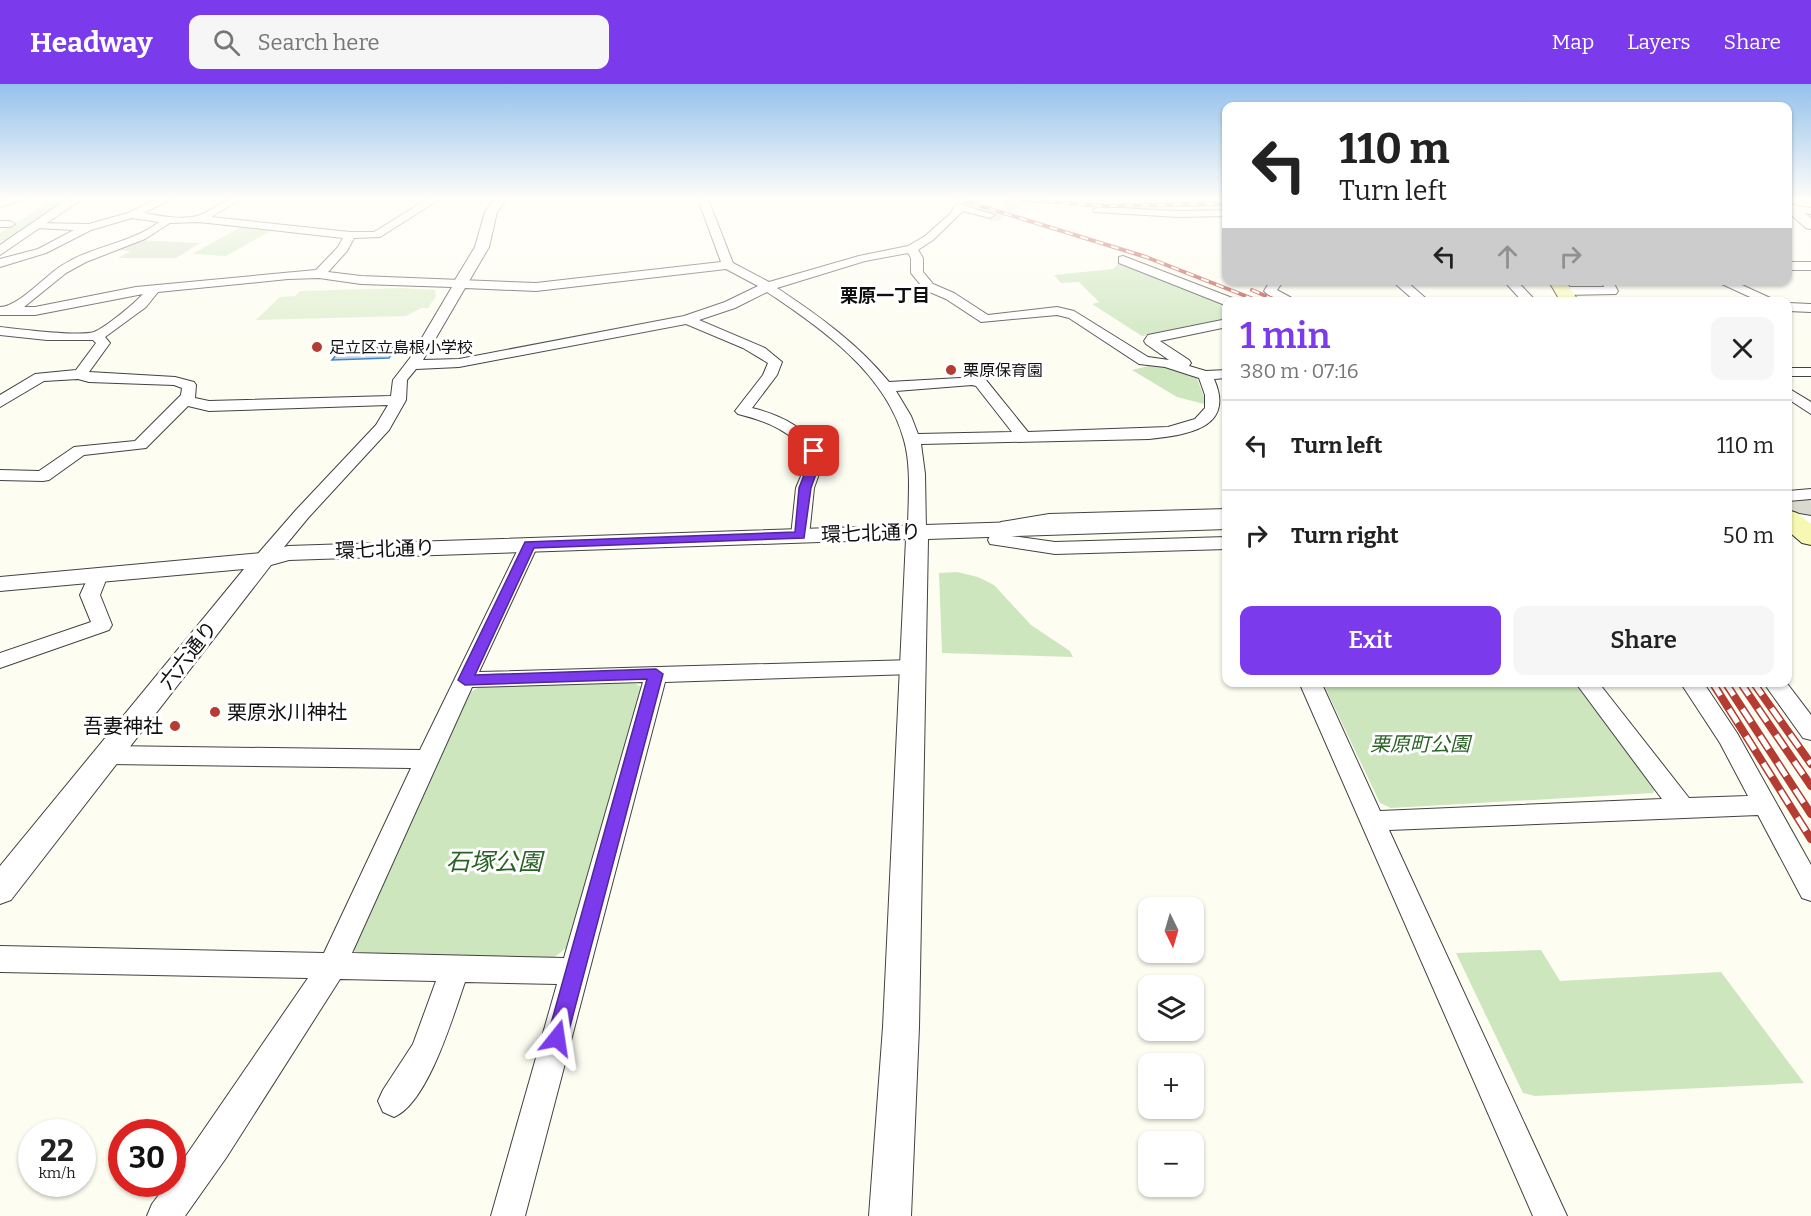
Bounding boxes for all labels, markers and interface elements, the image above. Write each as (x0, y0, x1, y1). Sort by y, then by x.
search box (189, 15, 609, 69)
text: Headway (30, 26, 153, 59)
icon: search (210, 26, 243, 59)
text: Search here (258, 29, 380, 56)
text: Map (1552, 29, 1594, 55)
text: Layers (1627, 29, 1691, 55)
text: Share (1724, 29, 1781, 55)
text: 110 m (1339, 124, 1450, 174)
icon: left (1240, 126, 1318, 204)
text: Turn left (1339, 175, 1447, 207)
icon: left (1428, 240, 1461, 273)
icon: ahead (1491, 240, 1524, 273)
icon: right (1554, 240, 1587, 273)
district label: 栗原一丁目 (840, 285, 930, 307)
text: 1 min (1240, 314, 1331, 358)
button: close (1711, 317, 1774, 380)
place label: 足立区立島根小学校 (329, 338, 473, 357)
marker: 足立区立島根小学校 (310, 340, 324, 354)
text: 380 m · 07:16 (1240, 359, 1358, 383)
place label: 栗原保育園 (963, 361, 1043, 380)
marker: 栗原保育園 (944, 363, 958, 377)
pin (788, 425, 839, 476)
icon: left (1240, 429, 1273, 462)
text: Turn left (1291, 432, 1383, 459)
text: 110 m (1717, 432, 1774, 459)
icon: arrive (797, 434, 830, 467)
street label: 環七北通り (821, 519, 921, 547)
icon: right (1240, 519, 1273, 552)
text: Turn right (1291, 522, 1399, 549)
text: 50 m (1723, 522, 1774, 549)
street label: 環七北通り (335, 535, 435, 563)
button: Exit (1240, 606, 1501, 675)
button: Share (1513, 606, 1774, 675)
street label: 六六通り (154, 616, 222, 694)
place label: 栗原氷川神社 (227, 700, 347, 724)
marker: 栗原氷川神社 (208, 705, 222, 719)
place label: 吾妻神社 (83, 714, 163, 738)
marker: 吾妻神社 (168, 719, 182, 733)
park label: 栗原町公園 (1370, 732, 1473, 756)
park label: 石塚公園 (446, 848, 545, 876)
north arrow (1138, 897, 1204, 963)
map controls (1138, 897, 1204, 1197)
button: layers (1138, 975, 1204, 1041)
position arrow (525, 1006, 589, 1070)
button: + (1138, 1053, 1204, 1119)
speed limit sign: 30 (108, 1119, 186, 1197)
button: − (1138, 1131, 1204, 1197)
text: 22 (40, 1133, 74, 1169)
text: km/h (38, 1164, 76, 1182)

